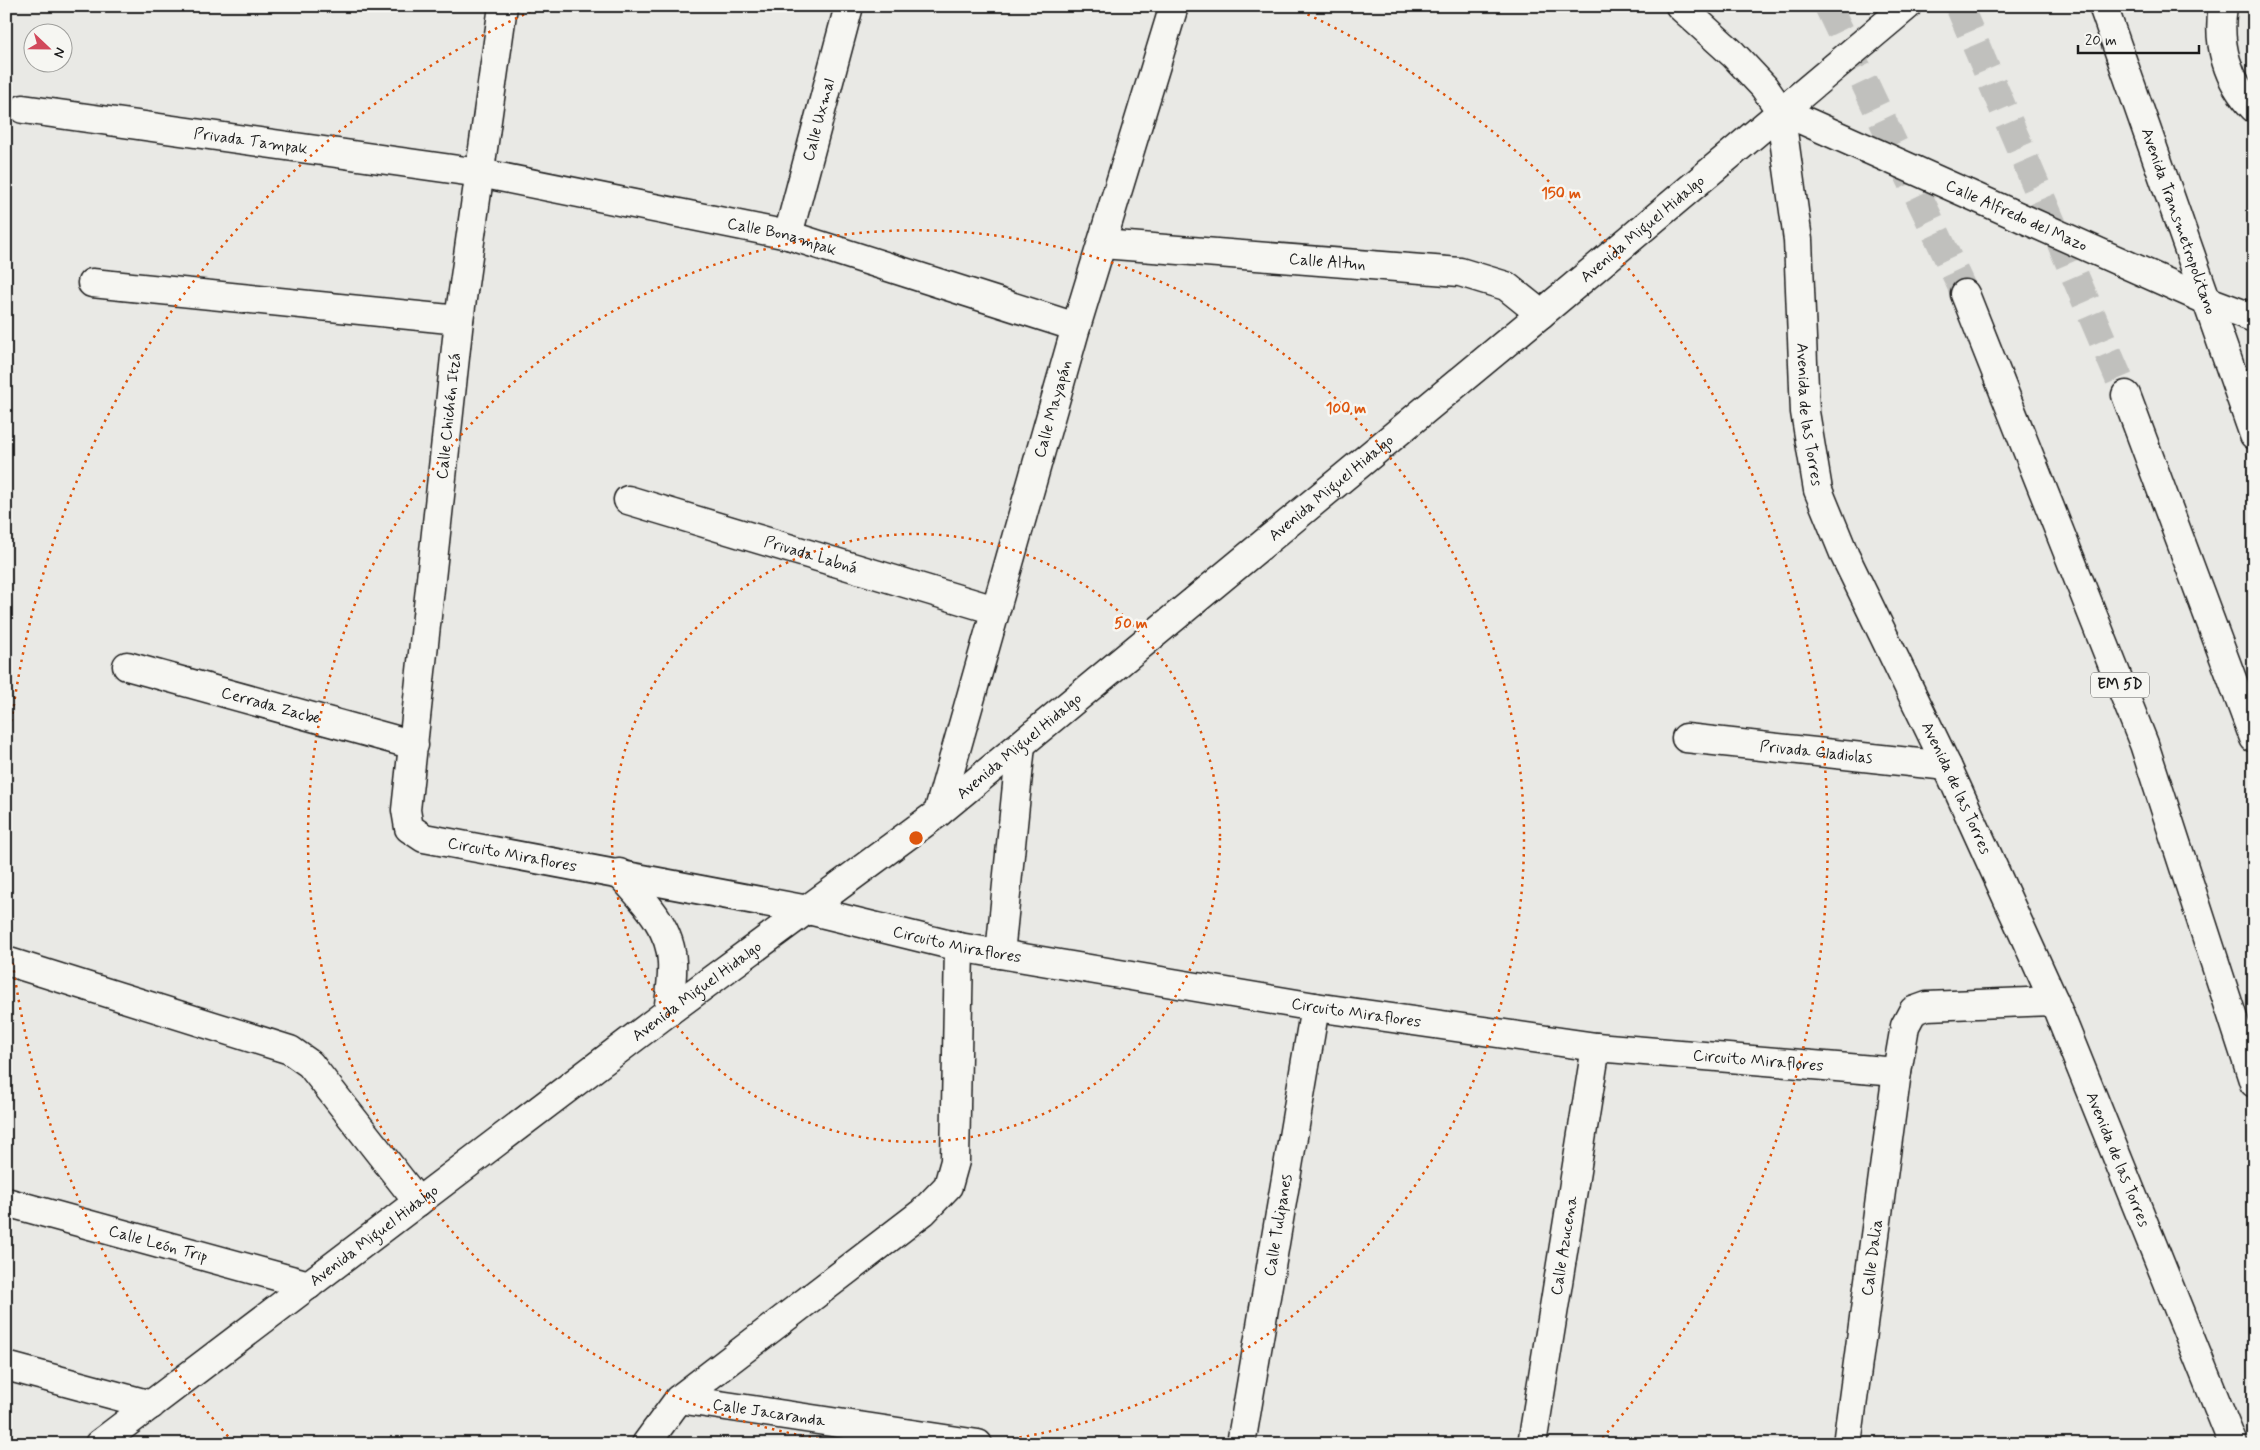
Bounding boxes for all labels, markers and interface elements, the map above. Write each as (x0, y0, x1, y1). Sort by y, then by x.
north arrow (22, 22, 72, 72)
scale bar (2078, 22, 2199, 54)
text: 20 m (2085, 31, 2117, 51)
text: N (49, 45, 69, 60)
street label: Calle Uxmal (798, 77, 840, 163)
street label: Privada Tampak (192, 123, 309, 159)
street label: Avenida Transmetropolitano (2136, 125, 2221, 317)
street label: Avenida Miguel Hidalgo (1576, 170, 1709, 287)
street label: Calle Alfredo del Mazo (1942, 175, 2091, 256)
text: 150 m (1541, 184, 1581, 204)
street label: Calle Bonampak (725, 213, 839, 260)
street label: Calle Altun (1288, 248, 1366, 275)
street label: Avenida de las Torres (1792, 342, 1828, 488)
street label: Calle Chichén Itzá (432, 352, 466, 480)
street label: Calle Mayapán (1029, 358, 1077, 460)
text: 100 m (1326, 399, 1366, 419)
street label: Avenida Miguel Hidalgo (1264, 430, 1398, 546)
street label: Privada Labná (762, 531, 860, 579)
text: 50 m (1114, 614, 1148, 634)
road number: EM 5D (2091, 672, 2149, 698)
street label: Cerrada Zacbe (219, 682, 323, 729)
street label: Avenida Miguel Hidalgo (952, 688, 1086, 804)
street label: Avenida de las Torres (1917, 718, 1996, 858)
street label: Privada Gladiolas (1759, 735, 1874, 768)
centre of rings (907, 829, 925, 847)
street label: Circuito Miraflores (446, 832, 579, 877)
street label: Circuito Miraflores (891, 921, 1023, 968)
street label: Avenida Miguel Hidalgo (628, 936, 766, 1046)
street label: Circuito Miraflores (1290, 993, 1423, 1032)
street label: Circuito Miraflores (1692, 1045, 1824, 1076)
street label: Avenida de las Torres (2081, 1089, 2155, 1230)
street label: Calle Tulipanes (1259, 1172, 1297, 1278)
street label: Avenida Miguel Hidalgo (305, 1180, 443, 1291)
street label: Calle Azucena (1546, 1194, 1582, 1297)
street label: Calle Dalia (1857, 1218, 1888, 1297)
street label: Calle León Trip (106, 1220, 210, 1267)
street label: Calle Jacaranda (711, 1394, 827, 1431)

